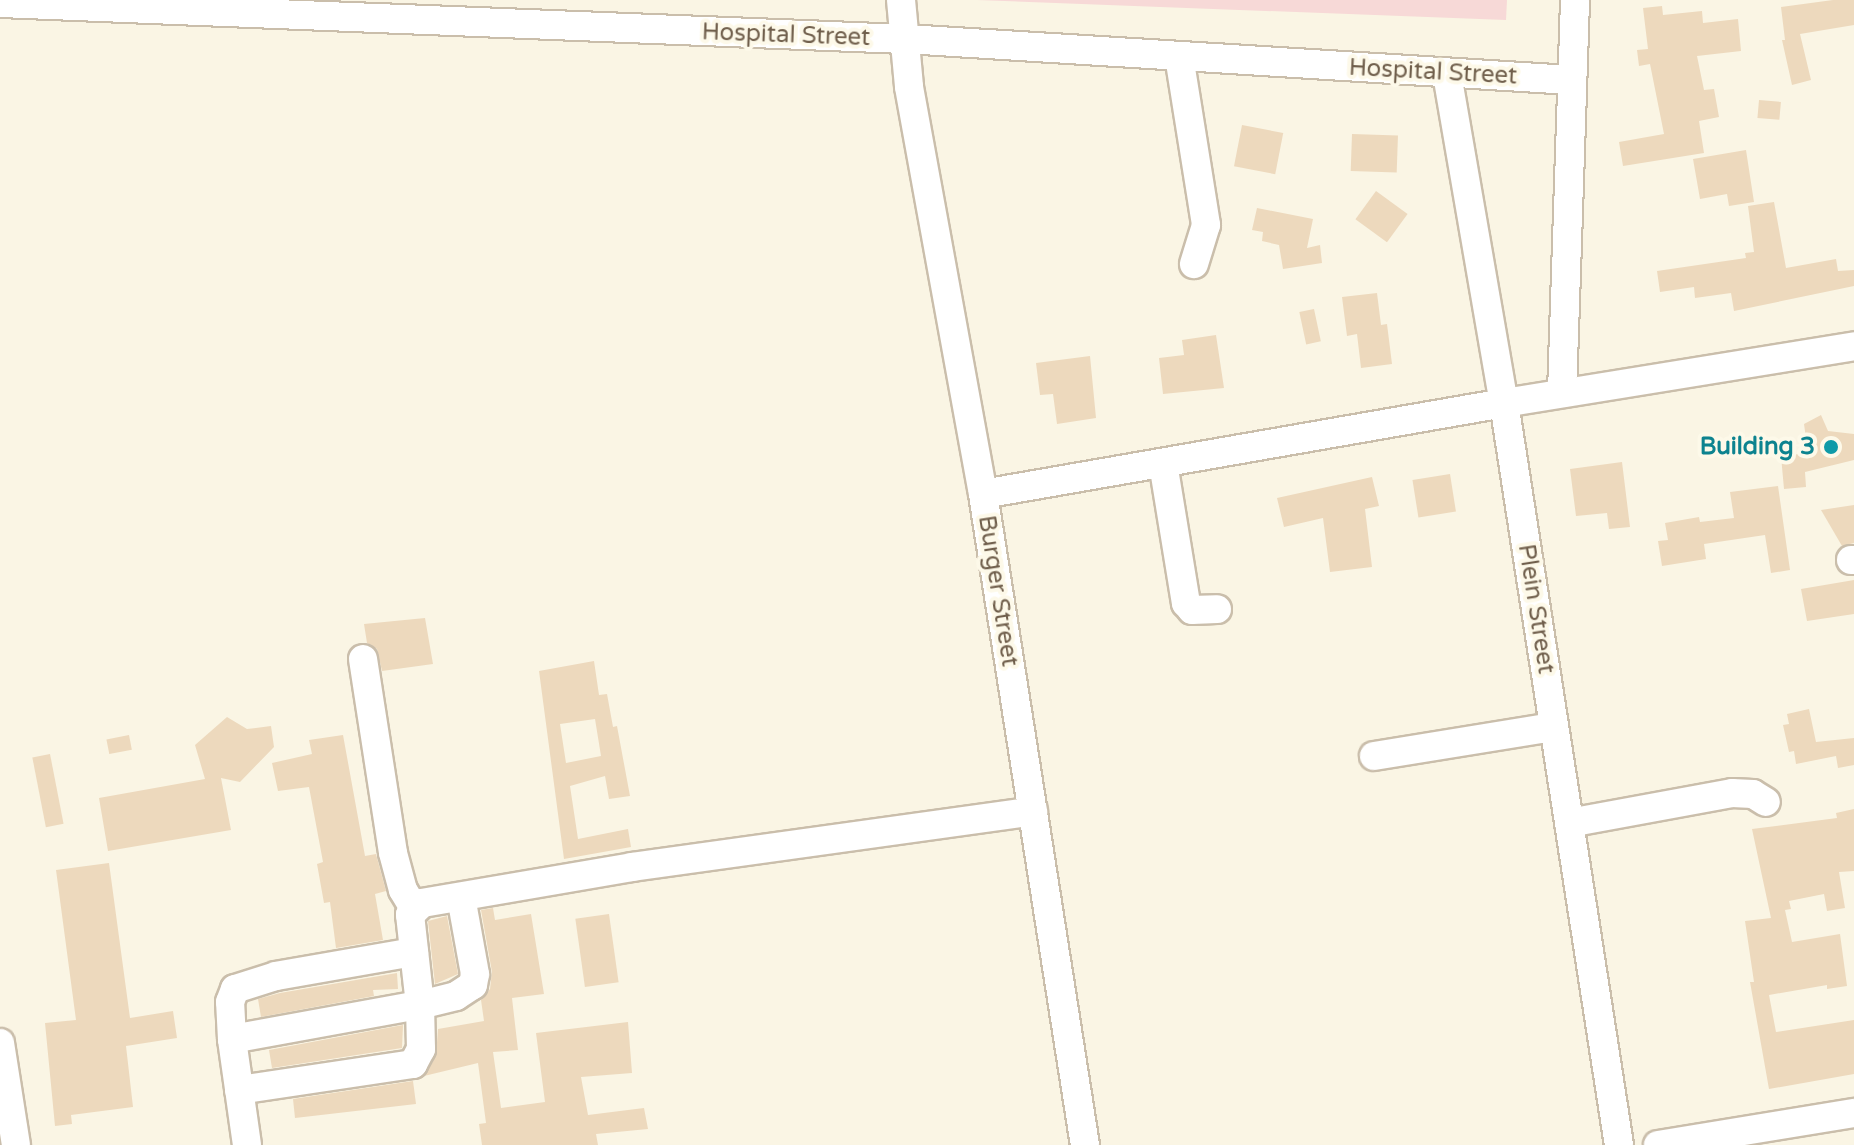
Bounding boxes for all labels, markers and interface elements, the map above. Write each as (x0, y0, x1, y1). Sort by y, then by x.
street label: Hospital Street (701, 18, 871, 52)
street label: Hospital Street (1348, 53, 1518, 91)
place label: Building 3 (1700, 433, 1815, 461)
marker: Building 3 (1822, 438, 1840, 456)
street label: Burger Street (972, 513, 1024, 669)
street label: Plein Street (1512, 542, 1560, 676)

